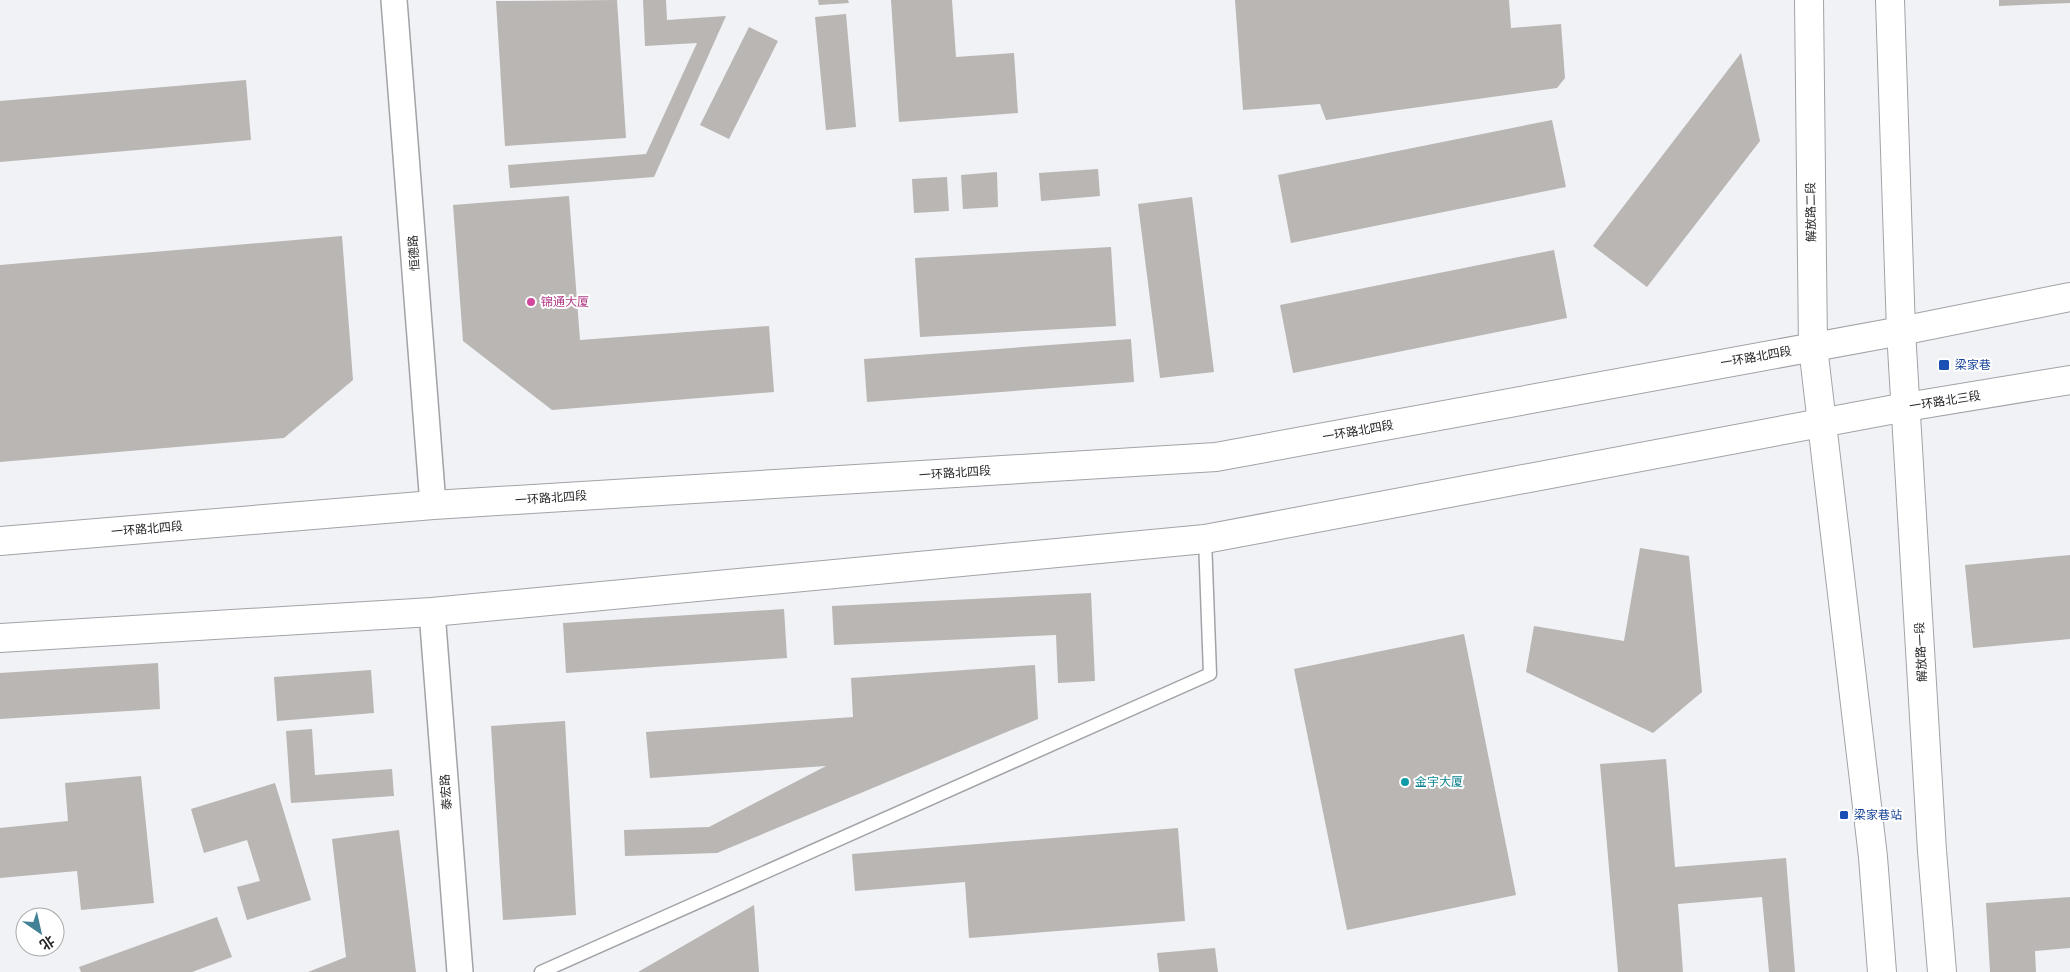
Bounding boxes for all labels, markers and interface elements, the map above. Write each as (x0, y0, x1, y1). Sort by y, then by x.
street label: 解放路二段 (1801, 182, 1820, 242)
street label: 恒德路 (404, 234, 423, 272)
place label: 锦通大厦 (541, 293, 589, 310)
marker: 锦通大厦 (525, 296, 537, 308)
street label: 一环路北四段 (1719, 342, 1793, 371)
place label: 梁家巷 (1955, 356, 1991, 373)
marker: 梁家巷 (1937, 358, 1951, 372)
street label: 一环路北三段 (1908, 386, 1982, 415)
street label: 一环路北四段 (1321, 416, 1395, 445)
street label: 一环路北四段 (918, 462, 991, 483)
street label: 一环路北四段 (514, 487, 587, 508)
street label: 一环路北四段 (110, 517, 184, 540)
street label: 解放路一段 (1910, 622, 1931, 682)
street label: 泰宏路 (436, 773, 455, 811)
place label: 金宇大厦 (1415, 773, 1463, 790)
marker: 金宇大厦 (1399, 776, 1411, 788)
place label: 梁家巷站 (1854, 806, 1902, 823)
marker: 梁家巷站 (1838, 809, 1850, 821)
north arrow (15, 907, 65, 957)
text: 北 (36, 931, 59, 955)

